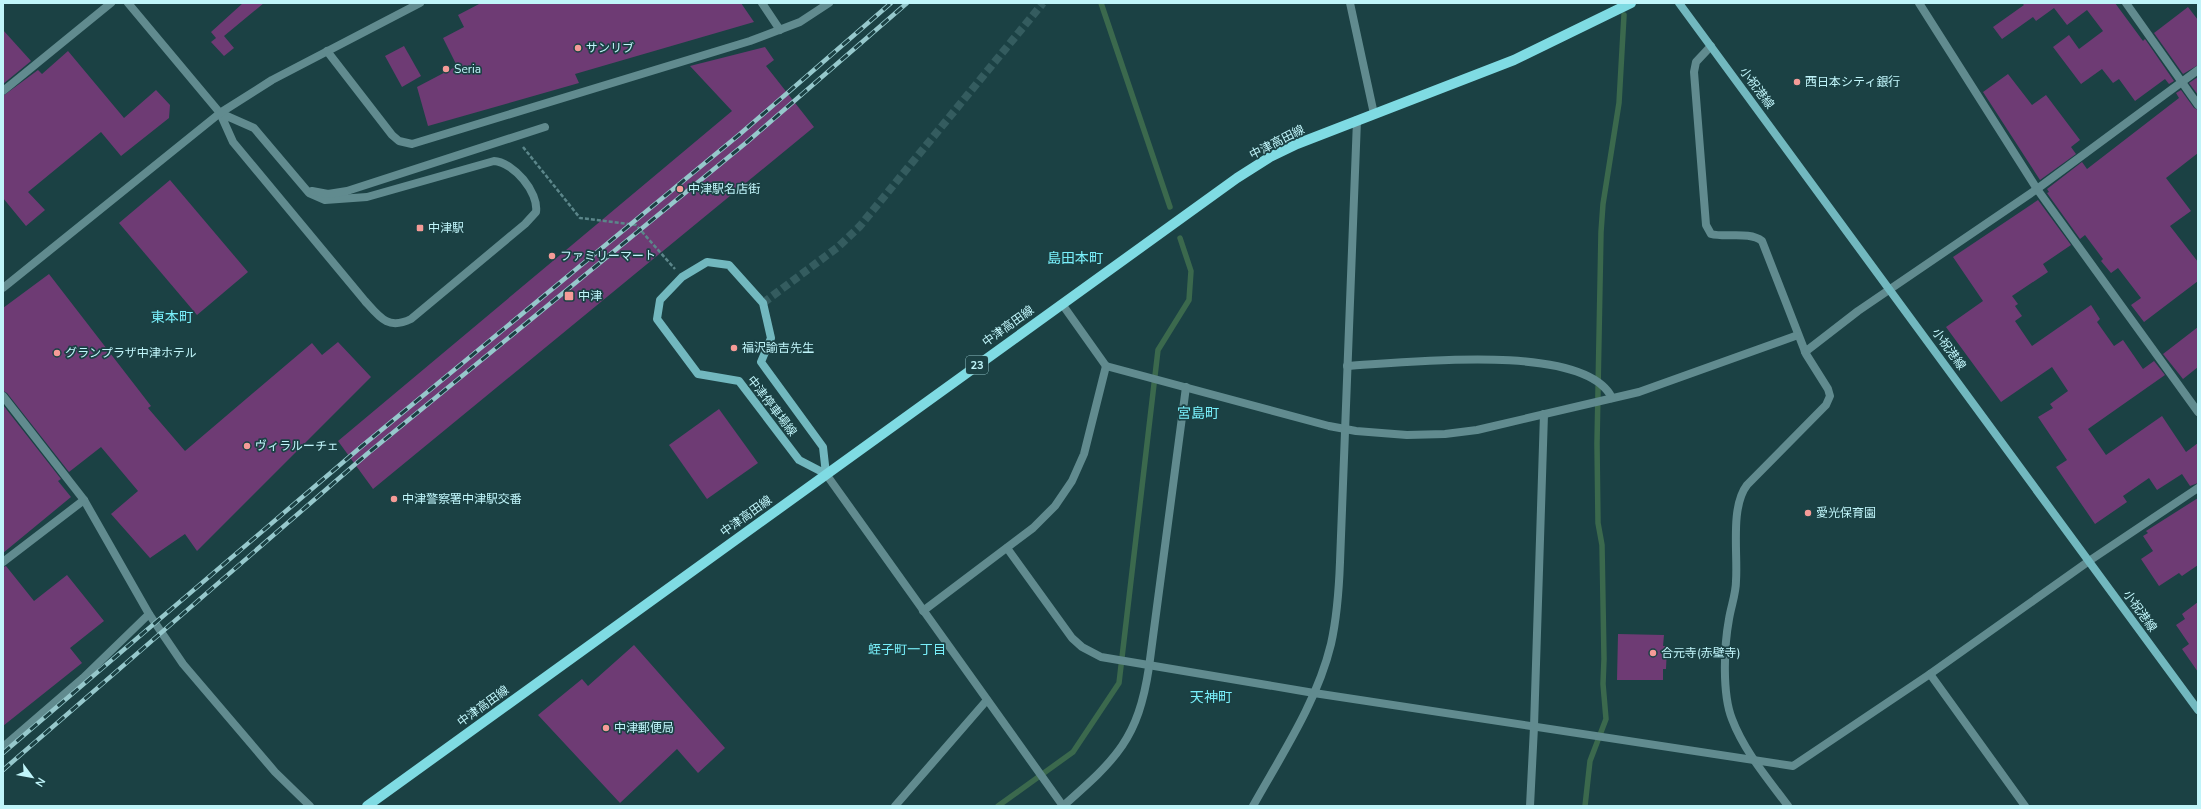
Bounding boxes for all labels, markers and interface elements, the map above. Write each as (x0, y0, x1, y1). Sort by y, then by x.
place label: サンリブ (586, 40, 634, 56)
marker: サンリブ (573, 43, 583, 53)
place label: Seria (454, 61, 481, 77)
marker: Seria (441, 64, 451, 74)
street label: 小祝港線 (1736, 64, 1778, 112)
place label: 西日本シティ銀行 (1805, 74, 1900, 90)
marker: 西日本シティ銀行 (1792, 77, 1802, 87)
street label: 中津高田線 (1247, 121, 1307, 163)
place label: 中津駅名店街 (688, 181, 760, 197)
marker: 中津駅名店街 (675, 184, 685, 194)
place label: 中津駅 (428, 220, 464, 236)
marker: 中津駅 (415, 223, 425, 233)
place label: ファミリーマート (560, 248, 656, 264)
district label: 島田本町 (1047, 249, 1103, 268)
marker: ファミリーマート (547, 251, 557, 261)
place label: 中津 (578, 288, 602, 304)
marker: 中津 (563, 290, 575, 302)
street label: 中津高田線 (979, 302, 1037, 350)
district label: 東本町 (151, 308, 193, 327)
street label: 小祝港線 (1928, 325, 1970, 373)
place label: 福沢諭吉先生 (742, 340, 814, 356)
marker: 福沢諭吉先生 (729, 343, 739, 353)
place label: グランプラザ中津ホテル (65, 345, 197, 361)
marker: グランプラザ中津ホテル (52, 348, 62, 358)
road number: 23 (966, 356, 988, 374)
street label: 中津停車場線 (744, 373, 800, 439)
district label: 宮島町 (1177, 404, 1219, 423)
place label: ヴィラルーチェ (255, 438, 339, 454)
marker: ヴィラルーチェ (242, 441, 252, 451)
place label: 中津警察署中津駅交番 (402, 491, 522, 507)
street label: 中津高田線 (717, 492, 775, 540)
marker: 中津警察署中津駅交番 (389, 494, 399, 504)
place label: 愛光保育園 (1816, 505, 1876, 521)
marker: 愛光保育園 (1803, 508, 1813, 518)
street label: 小祝港線 (2119, 587, 2161, 635)
district label: 蛭子町一丁目 (868, 641, 946, 659)
place label: 合元寺(赤壁寺) (1661, 645, 1741, 661)
marker: 合元寺(赤壁寺) (1648, 648, 1658, 658)
street label: 中津高田線 (454, 682, 512, 730)
district label: 天神町 (1190, 688, 1232, 707)
place label: 中津郵便局 (614, 720, 674, 736)
marker: 中津郵便局 (601, 723, 611, 733)
north arrow (12, 757, 52, 797)
text: N (32, 775, 49, 790)

